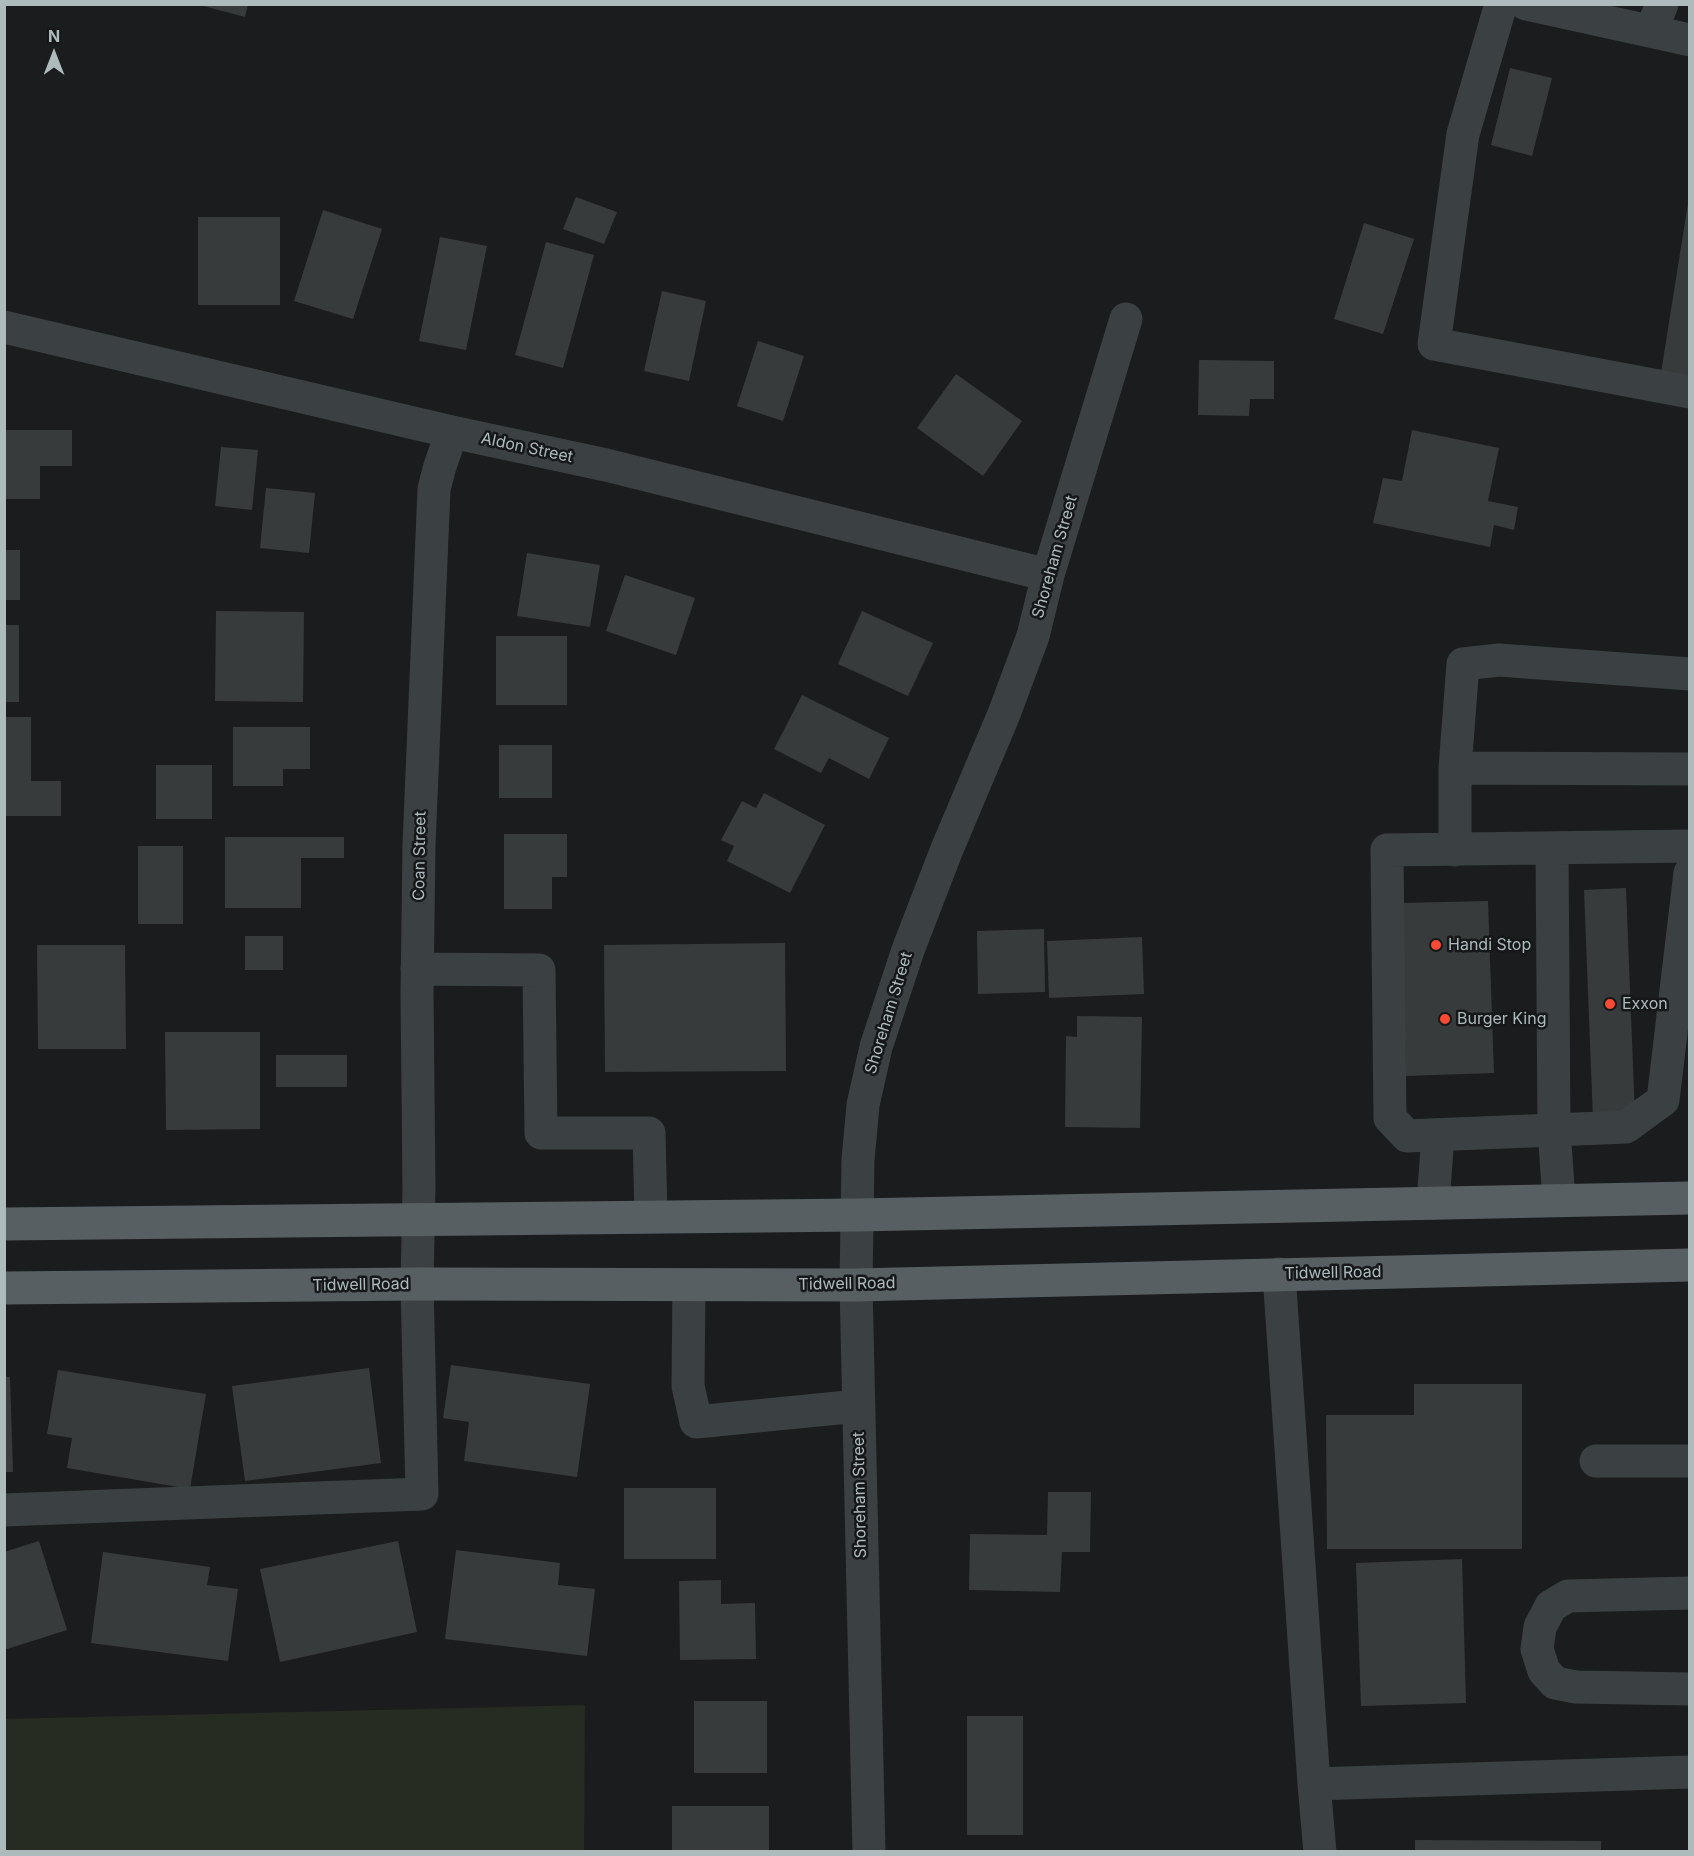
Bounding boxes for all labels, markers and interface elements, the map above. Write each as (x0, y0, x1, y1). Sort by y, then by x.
north arrow (24, 24, 84, 84)
text: N (48, 26, 60, 46)
street label: Aldon Street (479, 429, 575, 467)
street label: Shoreham Street (1028, 494, 1082, 620)
street label: Coan Street (410, 811, 430, 901)
place label: Handi Stop (1448, 935, 1531, 955)
marker: Handi Stop (1429, 938, 1443, 952)
street label: Shoreham Street (861, 950, 917, 1076)
place label: Exxon (1622, 994, 1668, 1014)
marker: Exxon (1603, 997, 1617, 1011)
place label: Burger King (1457, 1009, 1546, 1029)
marker: Burger King (1438, 1012, 1452, 1026)
street label: Tidwell Road (1284, 1263, 1382, 1283)
street label: Tidwell Road (798, 1274, 896, 1294)
street label: Tidwell Road (312, 1275, 410, 1295)
street label: Shoreham Street (849, 1432, 871, 1558)

